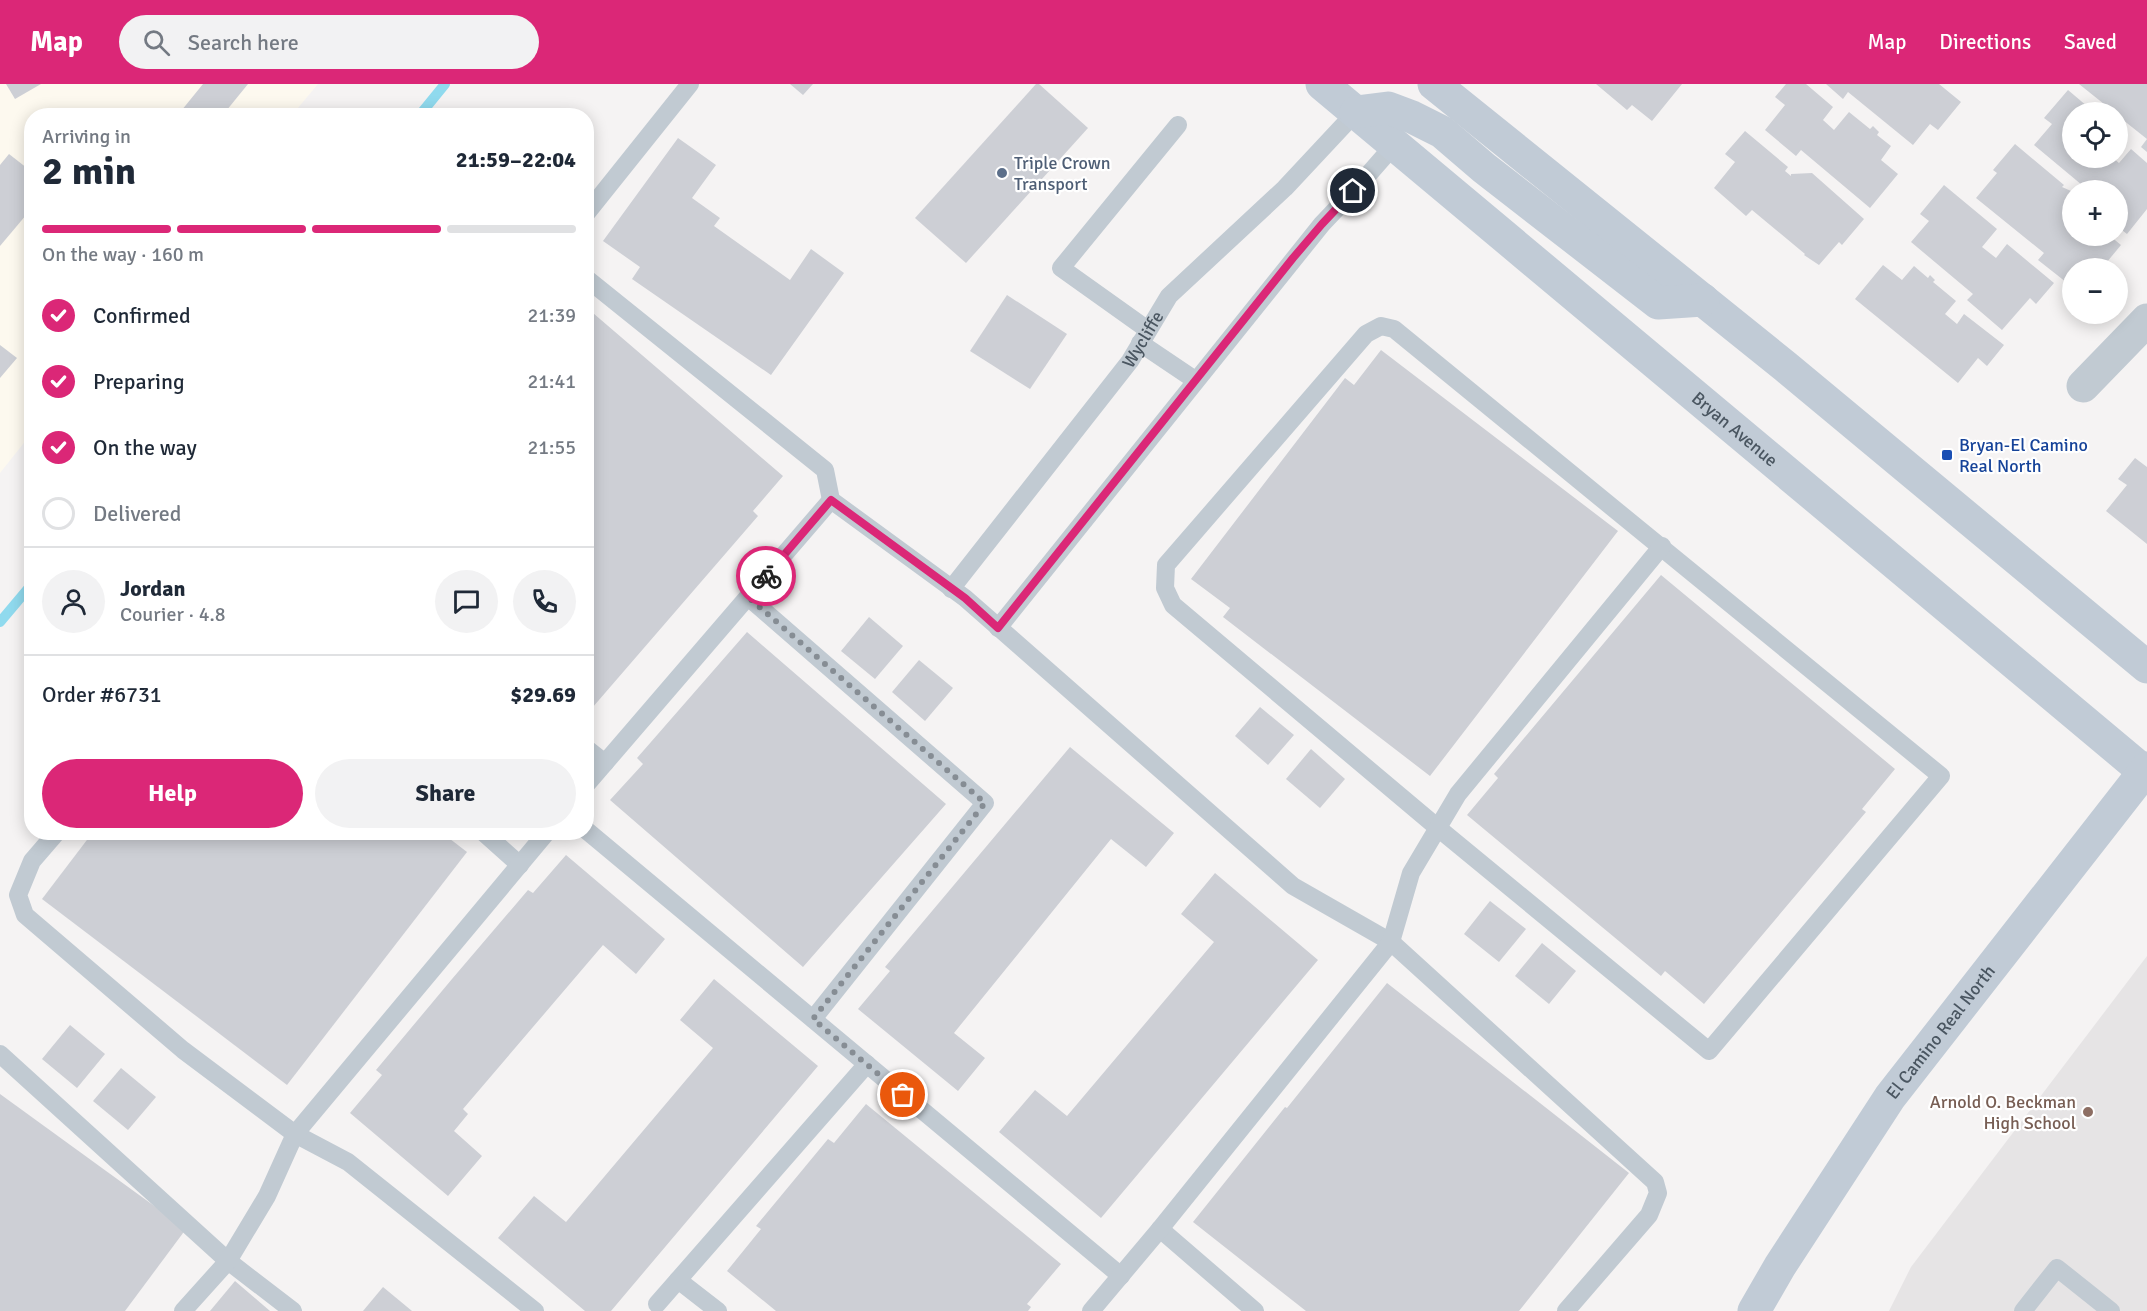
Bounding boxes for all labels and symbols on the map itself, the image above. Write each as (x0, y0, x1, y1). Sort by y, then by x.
place label: Triple Crown Transport (1014, 152, 1111, 195)
pin (1327, 165, 1378, 216)
marker: Triple Crown Transport (995, 166, 1009, 180)
street label: Wycliffe (1117, 307, 1168, 372)
street label: Bryan Avenue (1687, 387, 1782, 471)
place label: Bryan-El Camino Real North (1959, 434, 2088, 477)
marker: Bryan-El Camino Real North (1940, 448, 1954, 462)
courier (736, 546, 796, 606)
street label: El Camino Real North (1881, 960, 2000, 1104)
pin (877, 1069, 928, 1120)
place label: Arnold O. Beckman High School (1930, 1091, 2076, 1134)
marker: Arnold O. Beckman High School (2081, 1105, 2095, 1119)

